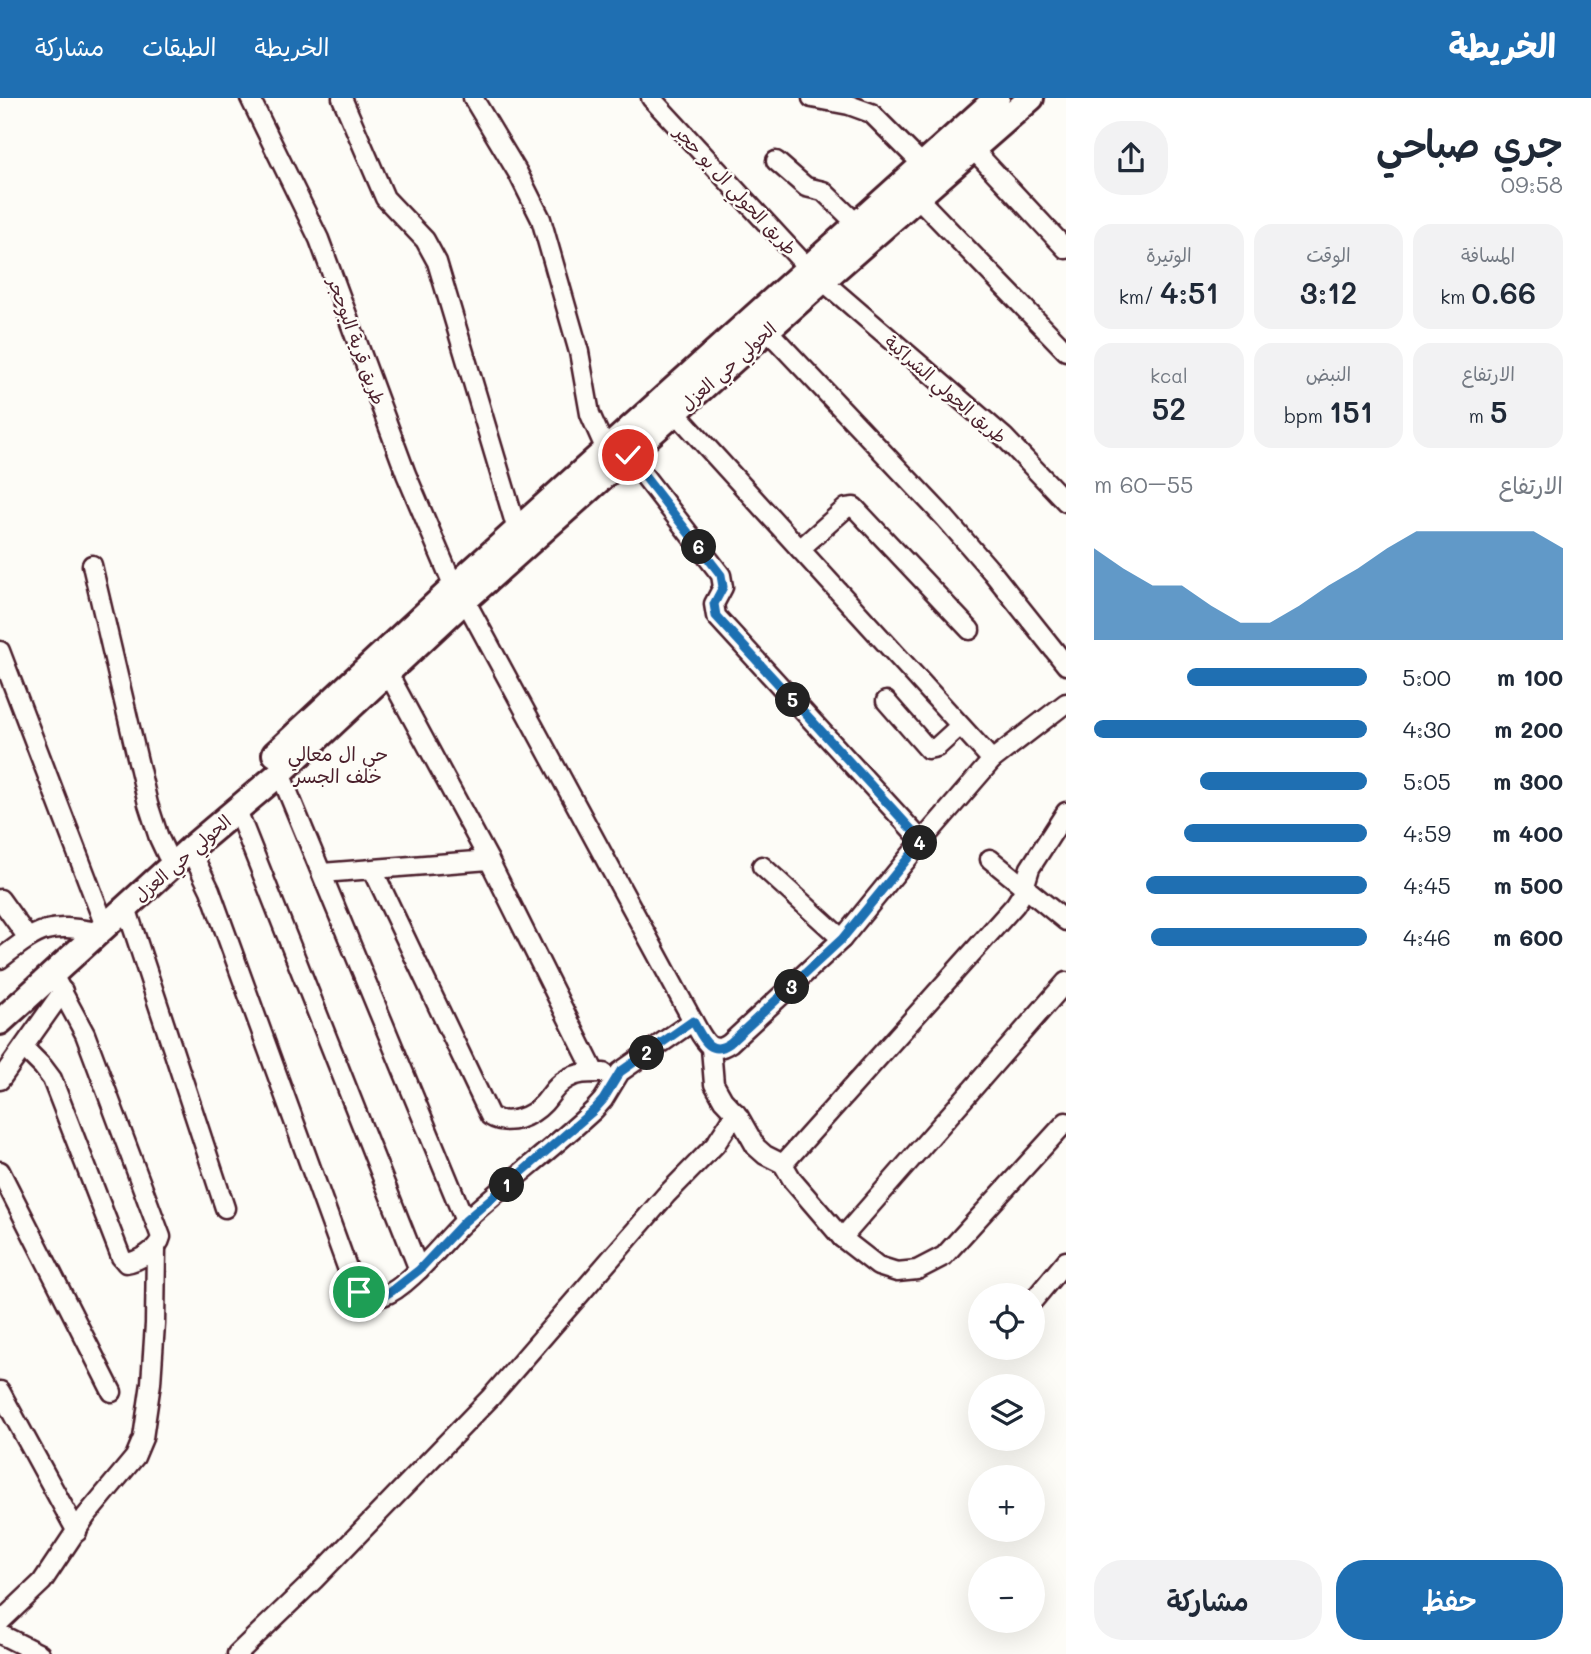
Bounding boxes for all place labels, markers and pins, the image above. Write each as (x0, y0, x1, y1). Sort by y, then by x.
pin (598, 425, 658, 485)
pin: 6 (682, 530, 716, 564)
pin: 5 (776, 682, 810, 718)
pin: 4 (902, 826, 937, 860)
pin: 3 (774, 970, 810, 1004)
pin: 2 (630, 1035, 664, 1070)
pin: 1 (490, 1168, 524, 1202)
pin (329, 1262, 389, 1322)

